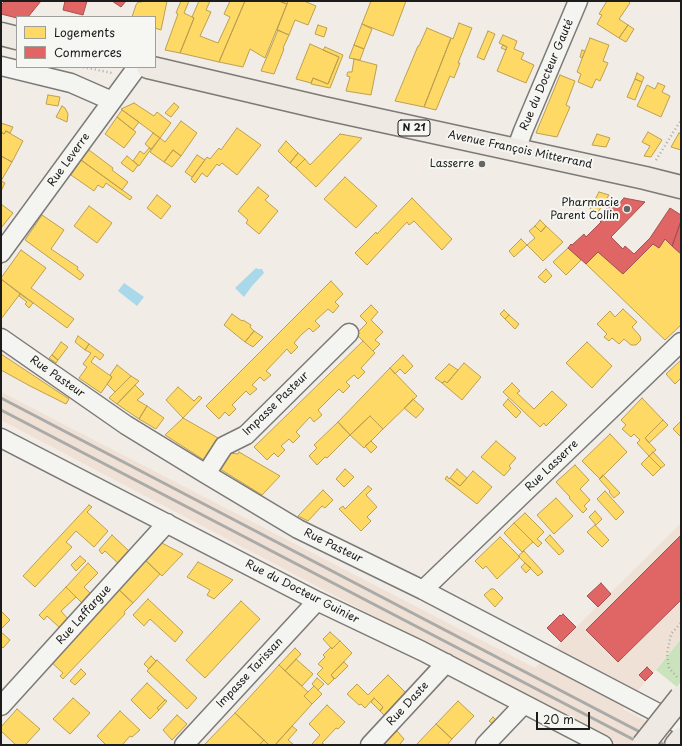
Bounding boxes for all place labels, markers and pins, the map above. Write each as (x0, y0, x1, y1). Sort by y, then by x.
place label: Lasserre (430, 157, 474, 171)
marker: Lasserre (477, 159, 487, 169)
place label: Pharmacie Parent Collin (550, 196, 619, 222)
marker: Pharmacie Parent Collin (622, 204, 632, 214)

